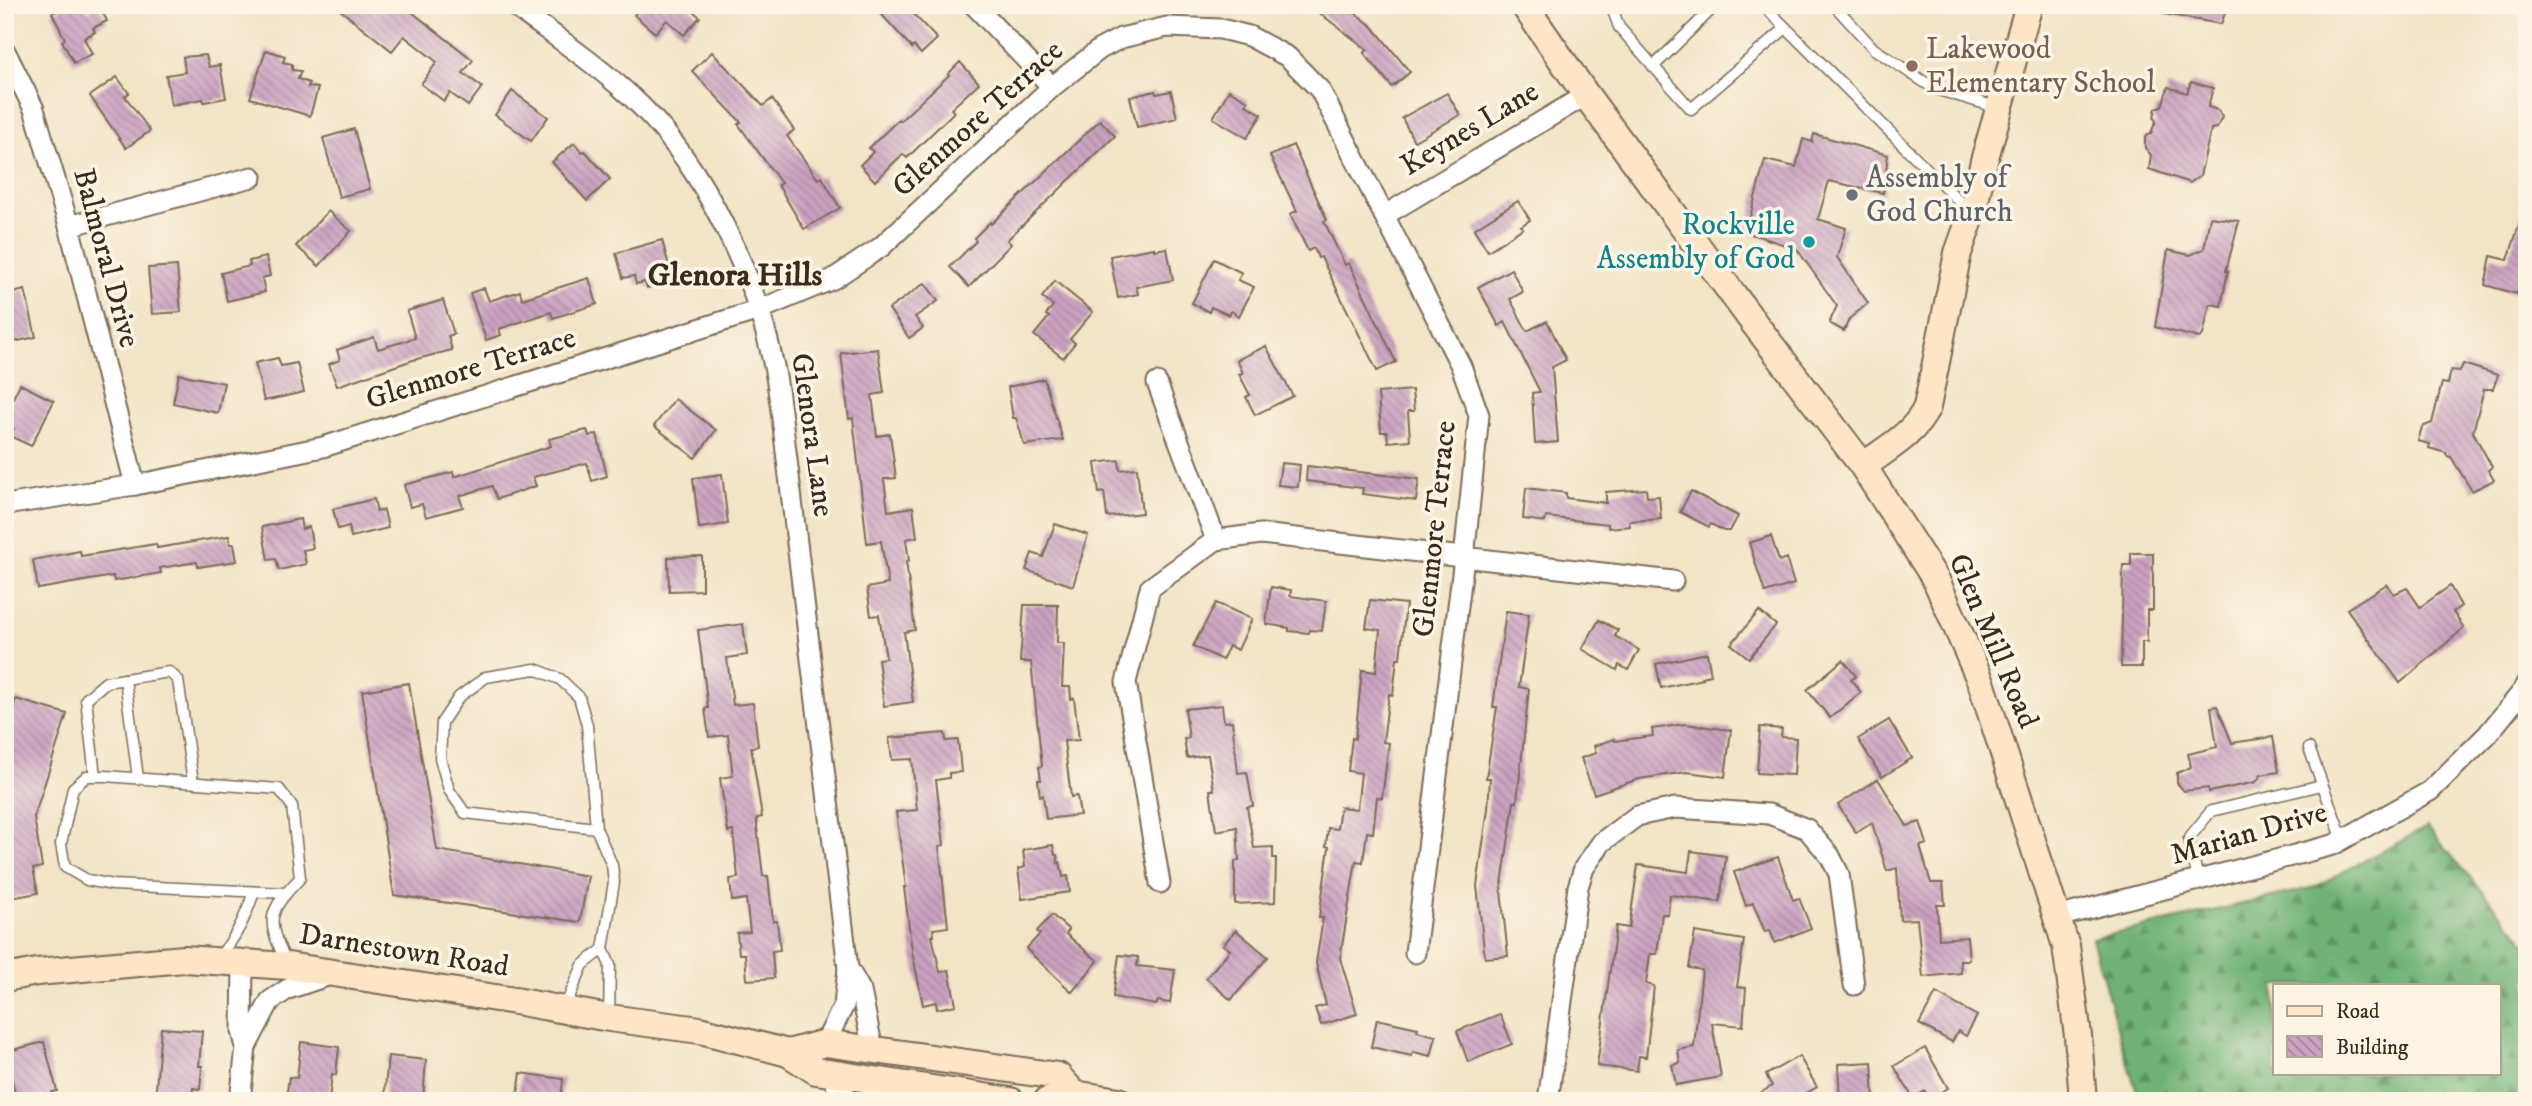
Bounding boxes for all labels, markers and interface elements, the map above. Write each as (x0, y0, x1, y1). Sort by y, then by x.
place label: Lakewood Elementary School (1926, 31, 2155, 102)
street label: Glenmore Terrace (885, 32, 1071, 206)
marker: Lakewood Elementary School (1904, 58, 1920, 74)
street label: Keynes Lane (1394, 73, 1546, 185)
place label: Assembly of God Church (1866, 160, 2013, 231)
street label: Balmoral Drive (64, 164, 148, 352)
marker: Assembly of God Church (1844, 187, 1860, 203)
place label: Rockville Assembly of God (1597, 207, 1795, 278)
marker: Rockville Assembly of God (1801, 234, 1817, 250)
district label: Glenora Hills (648, 256, 823, 296)
street label: Glenmore Terrace (362, 320, 580, 418)
street label: Glenora Lane (782, 351, 842, 519)
street label: Glenmore Terrace (1405, 419, 1465, 639)
street label: Glen Mill Road (1940, 548, 2046, 734)
street label: Marian Drive (2167, 794, 2331, 874)
street label: Darnestown Road (296, 916, 512, 986)
legend (2273, 984, 2500, 1074)
text: Road (2336, 999, 2380, 1025)
text: Building (2336, 1035, 2409, 1061)

